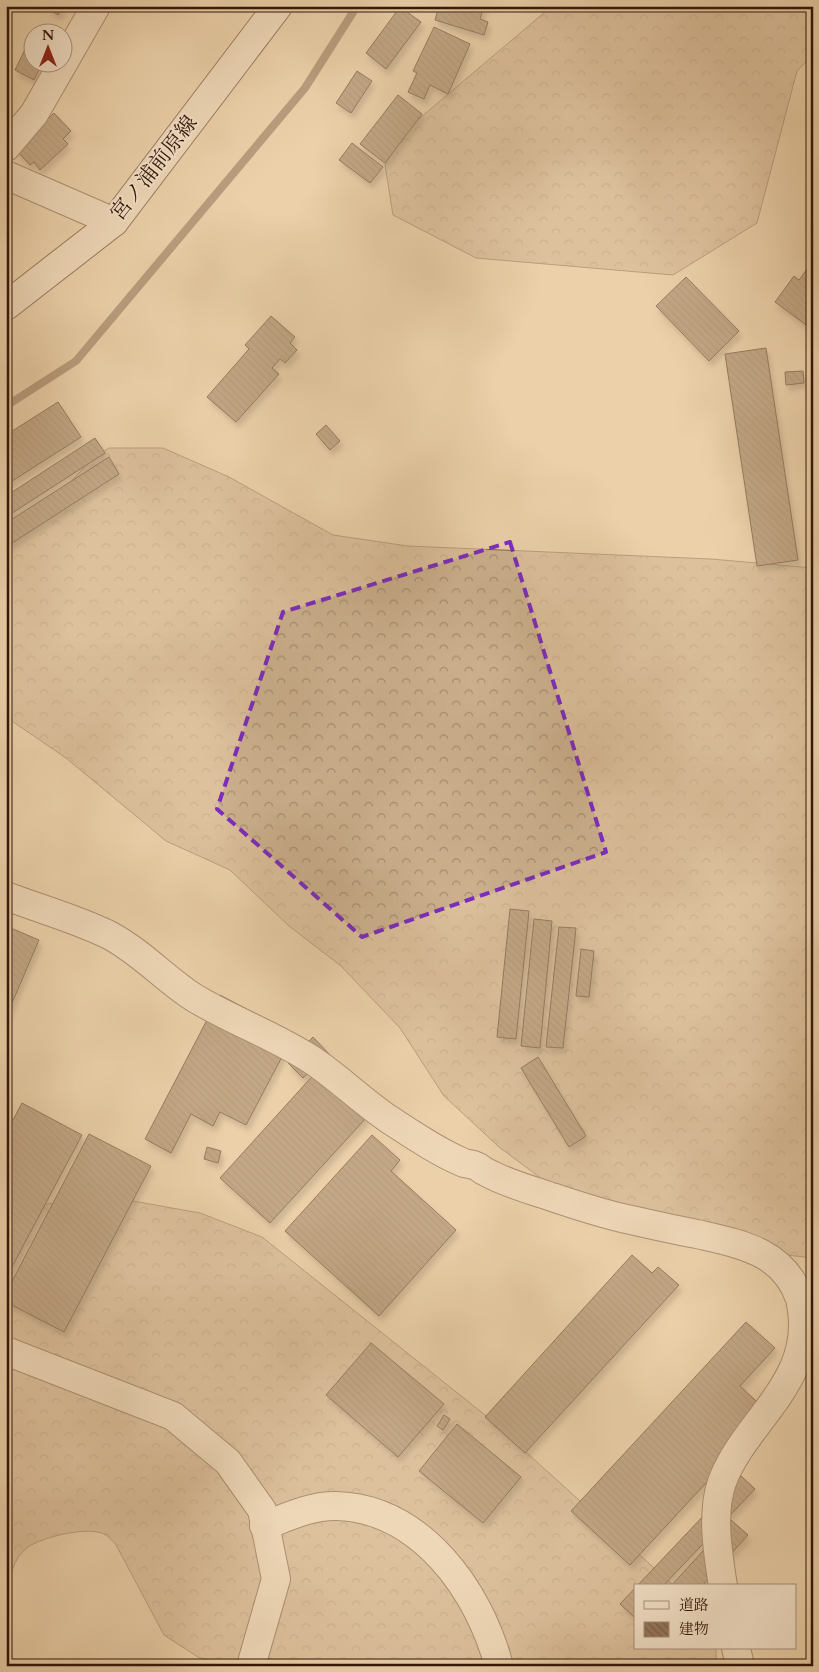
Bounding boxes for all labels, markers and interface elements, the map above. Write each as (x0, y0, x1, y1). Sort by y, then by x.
north arrow (22, 22, 72, 72)
text: N (42, 26, 54, 45)
street label: 宮ノ浦前原線 (104, 109, 204, 227)
legend (634, 1584, 796, 1650)
text: 道路 (679, 1595, 709, 1615)
text: 建物 (679, 1619, 709, 1639)

